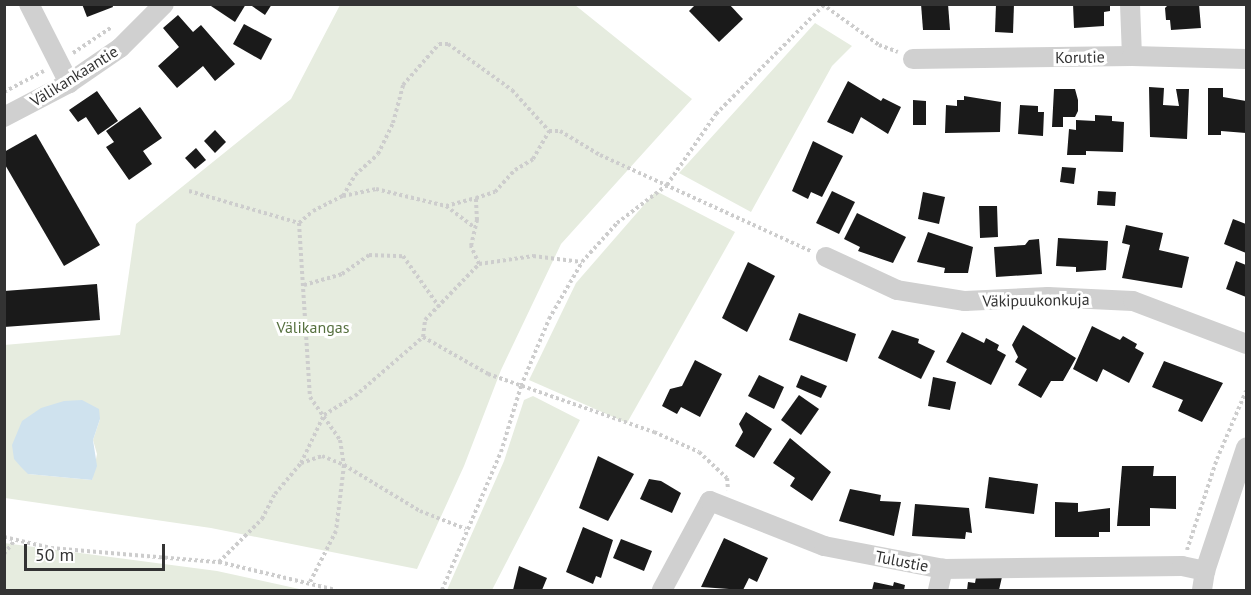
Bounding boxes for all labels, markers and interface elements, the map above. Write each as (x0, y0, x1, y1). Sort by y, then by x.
street label: Välikankaantie (27, 41, 121, 111)
street label: Korutie (1055, 47, 1105, 67)
street label: Väkipuukonkuja (982, 289, 1090, 311)
park label: Välikangas (277, 317, 349, 337)
scale bar (27, 532, 168, 570)
text: 50 m (35, 543, 74, 566)
street label: Tulustie (874, 546, 930, 576)

